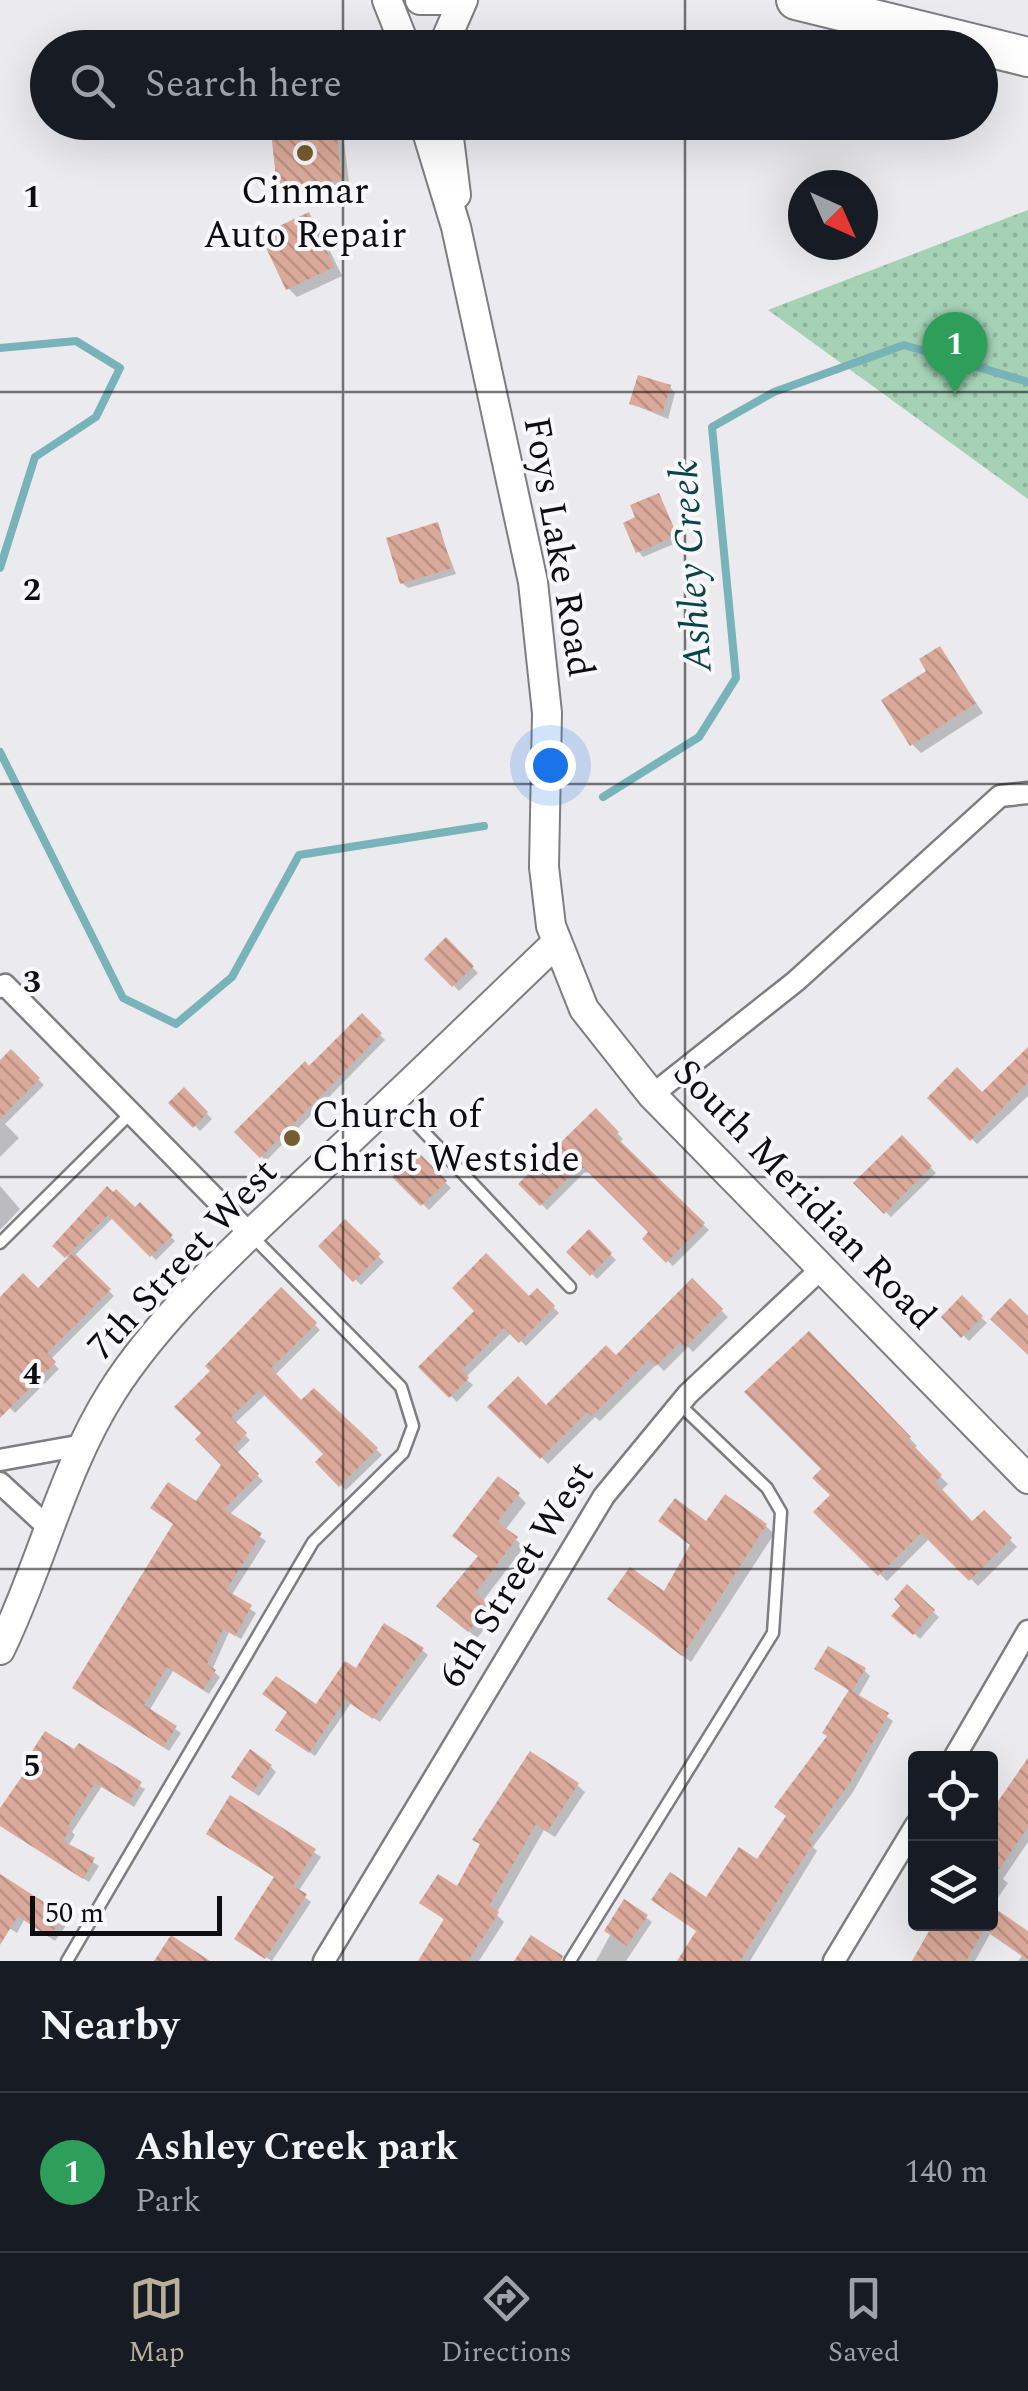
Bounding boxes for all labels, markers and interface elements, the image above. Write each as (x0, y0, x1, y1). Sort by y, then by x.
search box (30, 30, 998, 140)
text: Search here (145, 56, 342, 114)
icon: search (65, 58, 120, 113)
marker: Cinmar Auto Repair (294, 142, 316, 164)
place label: Cinmar Auto Repair (203, 163, 407, 265)
north arrow (788, 170, 878, 260)
text: 1 (23, 173, 41, 222)
pin: 1 (922, 312, 988, 394)
street label: Foys Lake Road (507, 412, 609, 682)
water label: Ashley Creek (654, 458, 730, 675)
text: 2 (23, 566, 41, 615)
your location (525, 740, 576, 791)
text: 3 (23, 958, 41, 1007)
street label: South Meridian Road (659, 1046, 949, 1344)
place label: Church of Christ Westside (312, 1087, 580, 1189)
marker: Church of Christ Westside (281, 1127, 303, 1149)
street label: 7th Street West (74, 1146, 292, 1374)
text: 4 (23, 1350, 41, 1399)
street label: 6th Street West (424, 1450, 610, 1700)
text: 5 (23, 1742, 41, 1791)
map controls (908, 1751, 998, 1931)
button: locate (908, 1751, 998, 1841)
button: layers (908, 1841, 998, 1931)
scale bar (30, 1891, 222, 1936)
text: 50 m (45, 1892, 104, 1935)
text: Nearby (40, 1995, 179, 2058)
text: Ashley Creek park (135, 2119, 458, 2177)
text: 1 (64, 2148, 81, 2197)
text: 140 m (904, 2148, 988, 2197)
text: Park (135, 2177, 201, 2226)
tab: Map (128, 2271, 185, 2374)
tab: Directions (441, 2271, 572, 2374)
tab: Saved (828, 2271, 900, 2374)

